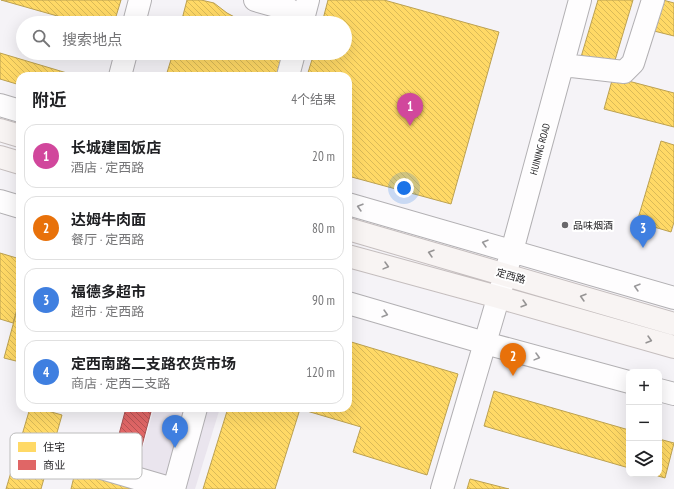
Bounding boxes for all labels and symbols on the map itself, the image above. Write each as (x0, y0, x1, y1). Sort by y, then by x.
pin: 1 (397, 93, 423, 126)
street label: HUINING ROAD (527, 122, 553, 176)
your location (394, 178, 414, 198)
one-way arrow (357, 203, 364, 212)
pin: 3 (630, 215, 656, 248)
place label: 品味烟酒 (573, 219, 613, 232)
marker: 品味烟酒 (560, 220, 570, 230)
one-way arrow (482, 239, 489, 248)
one-way arrow (428, 249, 435, 258)
one-way arrow (382, 261, 389, 270)
street label: 定西路 (495, 266, 527, 286)
one-way arrow (633, 283, 640, 292)
one-way arrow (580, 293, 587, 302)
one-way arrow (521, 299, 528, 308)
one-way arrow (382, 309, 389, 318)
one-way arrow (646, 335, 653, 344)
pin: 2 (500, 343, 526, 376)
one-way arrow (534, 352, 541, 361)
pin: 4 (162, 415, 188, 448)
legend (10, 433, 142, 479)
text: 住宅 (43, 440, 65, 454)
text: 商业 (43, 458, 65, 472)

